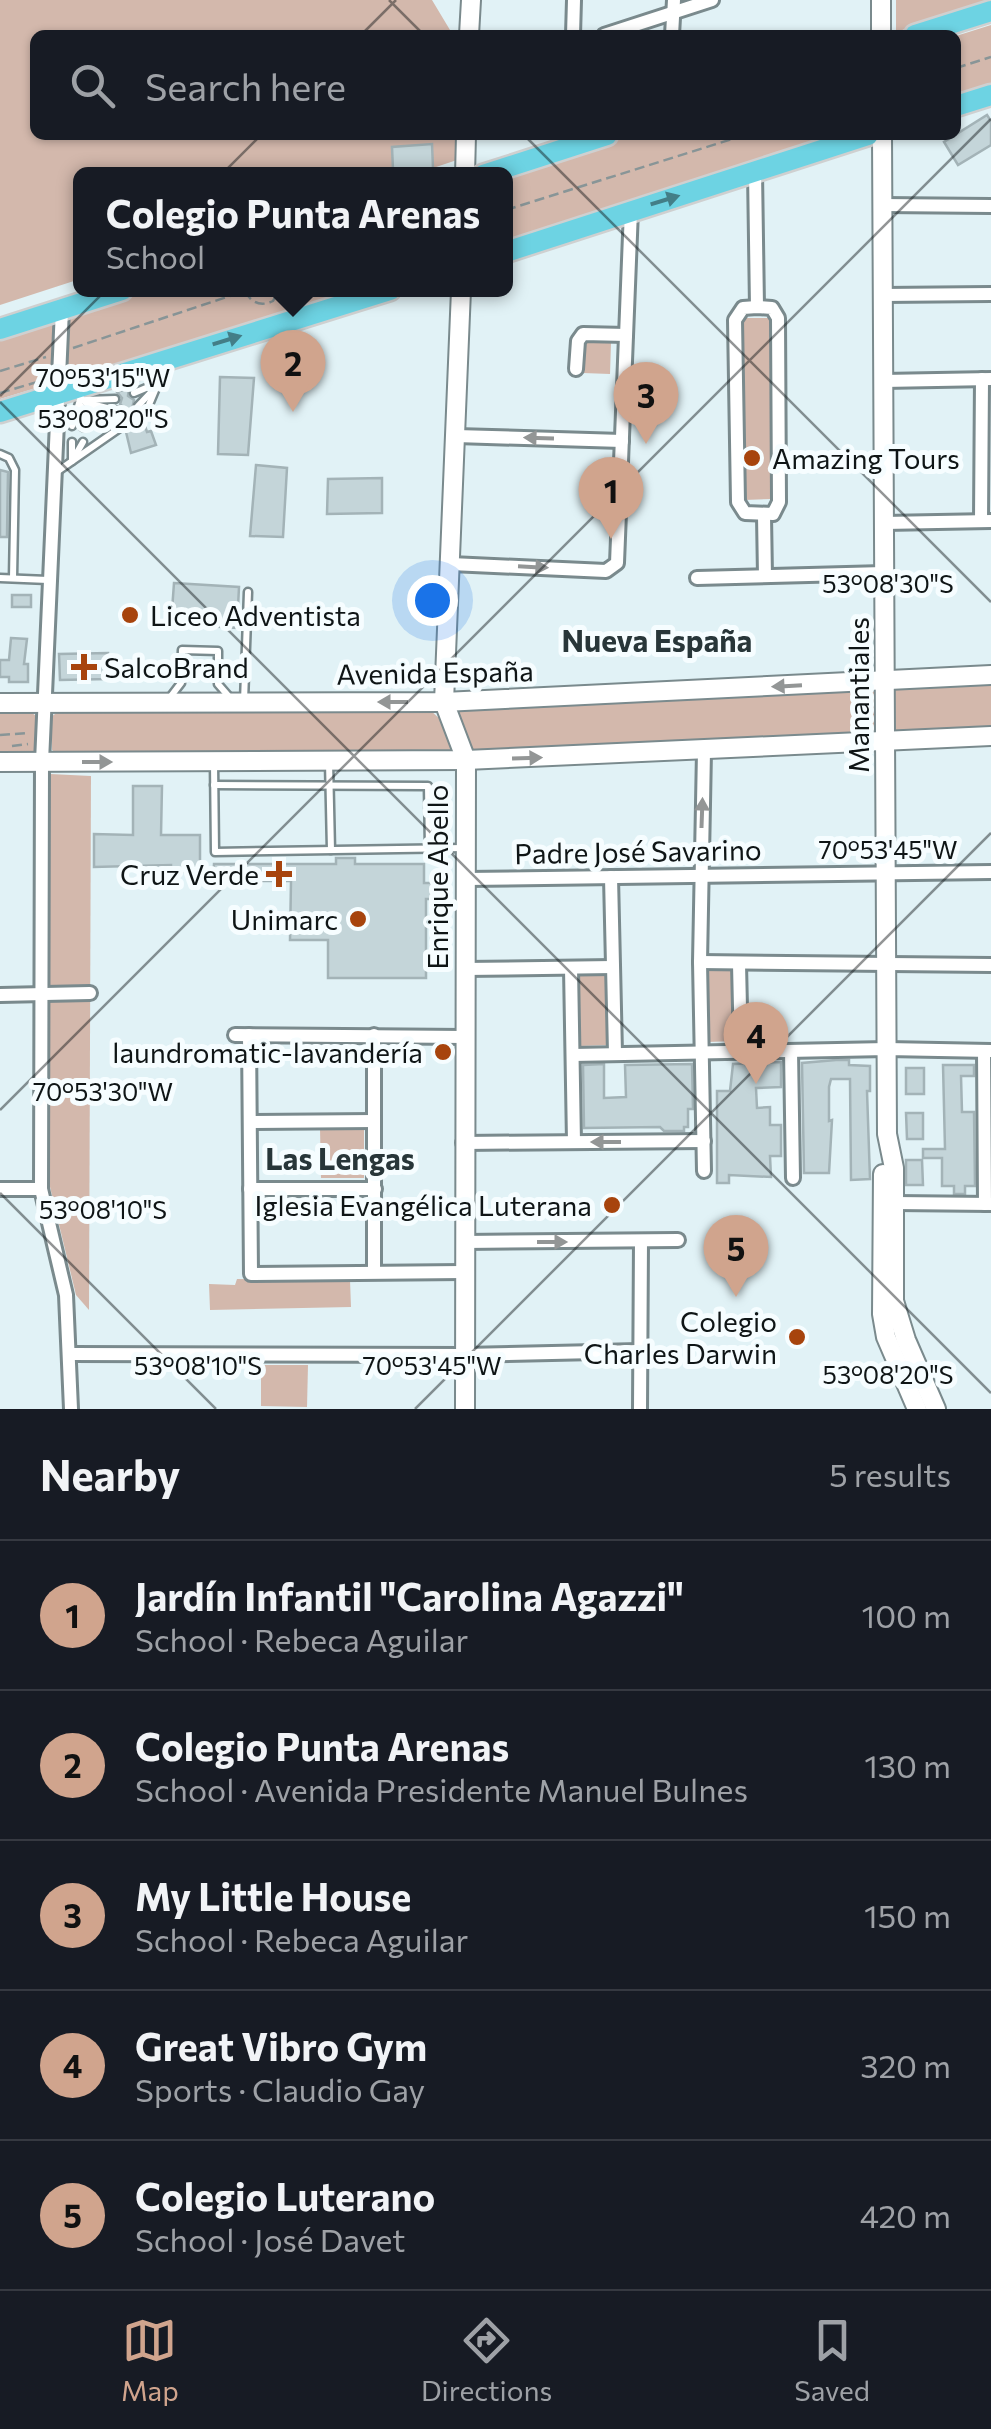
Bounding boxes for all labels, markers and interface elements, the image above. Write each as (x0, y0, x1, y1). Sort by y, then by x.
search box (30, 30, 961, 140)
icon: search (65, 58, 120, 113)
text: Search here (145, 62, 346, 109)
popup (73, 167, 513, 297)
text: Colegio Punta Arenas (106, 189, 480, 236)
one-way arrow (650, 192, 680, 207)
text: School (106, 236, 205, 276)
pin: 2 (260, 330, 326, 412)
one-way arrow (212, 332, 242, 347)
text: 70°53'15"W (36, 362, 170, 392)
pin: 3 (614, 362, 678, 444)
text: 53°08'20"S (38, 403, 168, 433)
one-way arrow (523, 430, 555, 446)
place label: Amazing Tours (772, 441, 960, 475)
marker: Amazing Tours (741, 447, 763, 469)
pin: 1 (578, 456, 644, 539)
one-way arrow (517, 560, 549, 576)
text: 53°08'30"S (822, 568, 954, 598)
your location (407, 575, 458, 626)
place label: Liceo Adventista (150, 598, 361, 632)
marker: Liceo Adventista (119, 604, 141, 626)
street label: Manantiales (841, 617, 875, 773)
district label: Nueva España (562, 621, 752, 658)
place label: SalcoBrand (104, 650, 249, 684)
street label: Avenida España (336, 653, 534, 691)
marker: SalcoBrand (73, 656, 95, 678)
one-way arrow (771, 678, 803, 694)
one-way arrow (376, 694, 408, 710)
one-way arrow (512, 749, 544, 765)
one-way arrow (82, 754, 114, 770)
street label: Enrique Abello (420, 785, 454, 969)
one-way arrow (695, 796, 711, 828)
street label: Padre José Savarino (514, 832, 762, 870)
text: 70°53'45"W (819, 834, 957, 864)
place label: Cruz Verde (120, 857, 259, 891)
marker: Cruz Verde (268, 863, 290, 885)
place label: Unimarc (231, 902, 338, 936)
marker: Unimarc (347, 908, 369, 930)
pin: 4 (724, 1002, 788, 1084)
place label: laundromatic-lavandería (112, 1035, 423, 1069)
marker: laundromatic-lavandería (432, 1041, 454, 1063)
text: 70°53'30"W (33, 1076, 173, 1106)
one-way arrow (590, 1134, 622, 1150)
district label: Las Lengas (265, 1139, 415, 1176)
place label: Iglesia Evangélica Luterana (254, 1188, 592, 1222)
text: 53°08'10"S (39, 1194, 167, 1224)
marker: Iglesia Evangélica Luterana (601, 1194, 623, 1216)
pin: 5 (704, 1214, 768, 1297)
one-way arrow (537, 1234, 569, 1250)
place label: Colegio Charles Darwin (584, 1304, 777, 1370)
marker: Colegio Charles Darwin (786, 1326, 808, 1348)
text: 53°08'10"S (134, 1350, 262, 1380)
text: 70°53'45"W (363, 1350, 501, 1380)
text: 53°08'20"S (823, 1359, 953, 1389)
text: Nearby (40, 1448, 180, 1500)
text: 5 results (829, 1454, 951, 1494)
text: Jardín Infantil "Carolina Agazzi" (135, 1572, 684, 1619)
text: 1 (65, 1595, 80, 1635)
text: 100 m (862, 1595, 951, 1635)
text: School · Rebeca Aguilar (135, 1619, 468, 1659)
text: Colegio Punta Arenas (135, 1722, 509, 1769)
text: 2 (63, 1745, 82, 1785)
text: 130 m (864, 1745, 951, 1785)
text: School · Avenida Presidente Manuel Bulnes (135, 1769, 748, 1809)
text: My Little House (135, 1872, 411, 1919)
text: 3 (63, 1895, 82, 1935)
text: 150 m (864, 1895, 951, 1935)
text: School · Rebeca Aguilar (135, 1919, 468, 1959)
text: Great Vibro Gym (135, 2022, 427, 2069)
text: 4 (63, 2045, 82, 2085)
text: 320 m (860, 2045, 951, 2085)
text: Sports · Claudio Gay (135, 2069, 425, 2109)
text: Colegio Luterano (135, 2172, 435, 2219)
text: 5 (63, 2195, 82, 2235)
text: 420 m (860, 2195, 951, 2235)
text: School · José Davet (135, 2219, 405, 2259)
tab: Map (121, 2313, 179, 2407)
tab: Directions (421, 2313, 552, 2407)
tab: Saved (794, 2313, 870, 2407)

